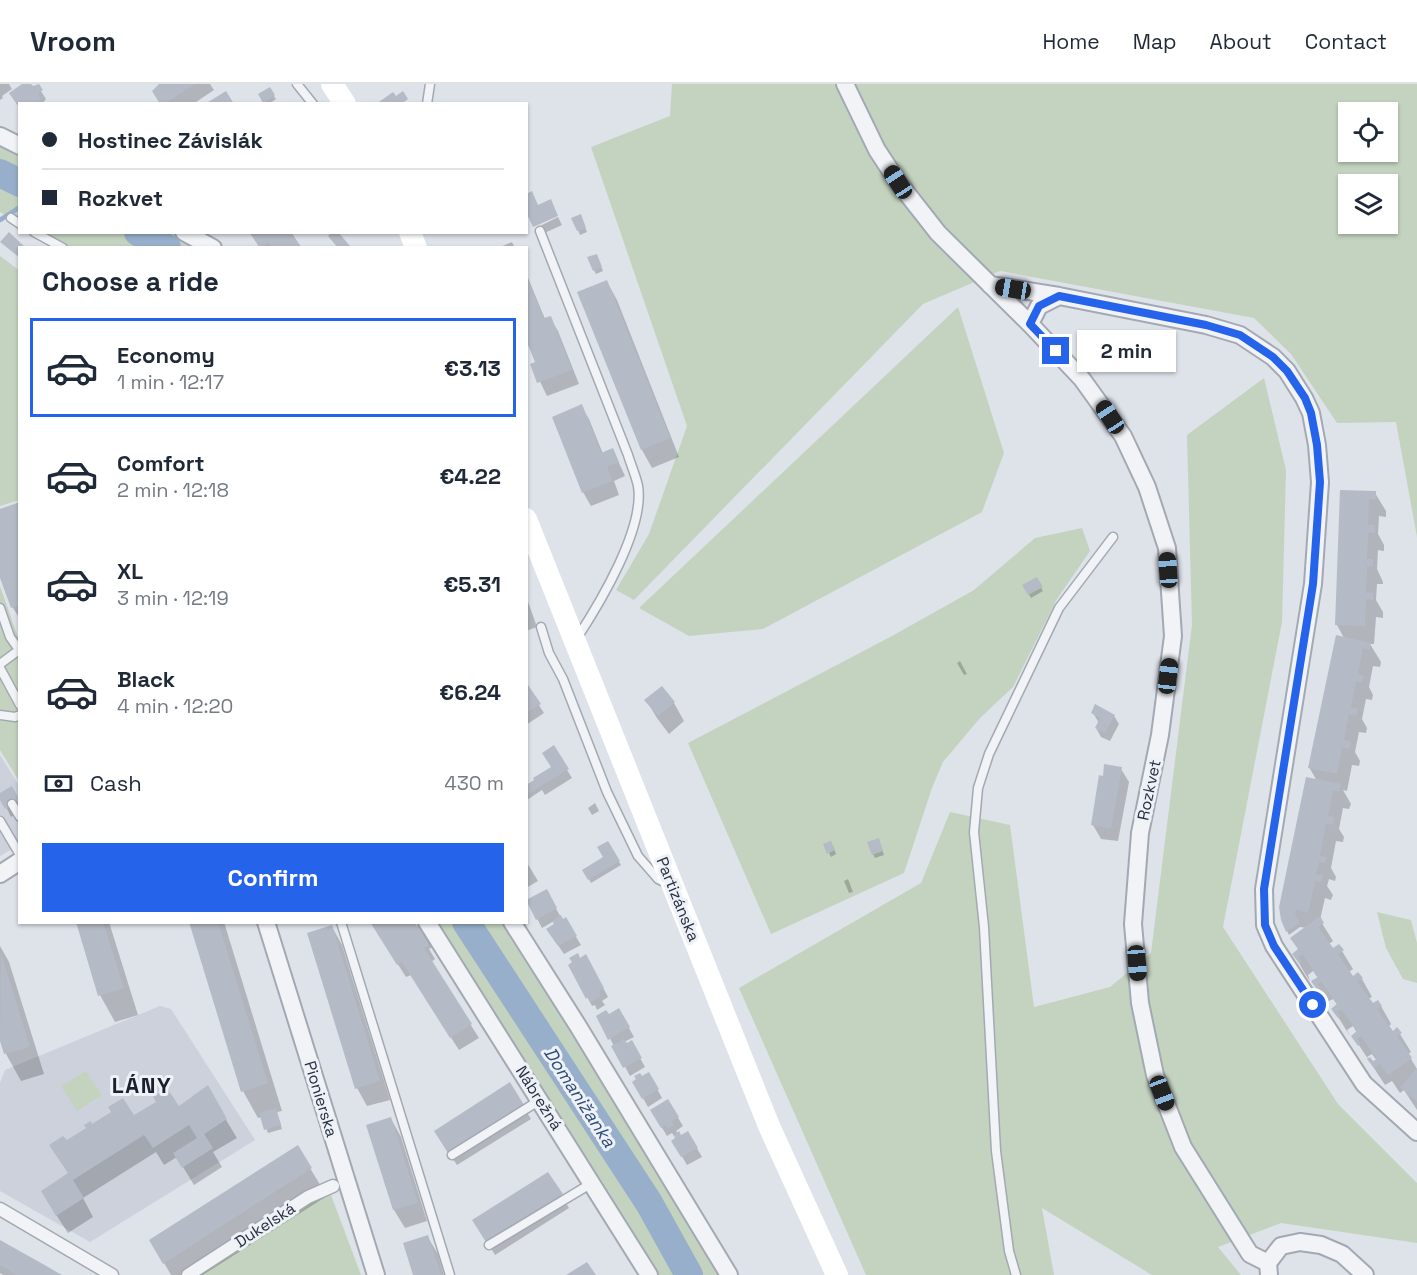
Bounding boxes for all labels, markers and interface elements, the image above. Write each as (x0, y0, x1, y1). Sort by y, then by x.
text: Vroom (30, 23, 116, 59)
text: Home (1042, 28, 1100, 55)
text: Map (1133, 28, 1177, 55)
text: About (1210, 28, 1272, 55)
text: Contact (1305, 28, 1387, 55)
map controls (1338, 102, 1398, 234)
button: locate (1338, 102, 1398, 162)
text: Hostinec Závislák (78, 126, 263, 154)
car (881, 162, 915, 202)
button: layers (1338, 174, 1398, 234)
text: Rozkvet (78, 184, 163, 212)
text: Choose a ride (42, 264, 219, 299)
car (994, 277, 1032, 301)
callout: 2 min (1077, 330, 1176, 372)
route end (1042, 337, 1069, 364)
text: 2 min (1101, 338, 1152, 364)
icon: car (45, 341, 99, 395)
text: Economy (117, 341, 215, 369)
text: €3.13 (444, 354, 501, 382)
text: 1 min · 12:17 (117, 369, 224, 395)
car (1093, 397, 1127, 437)
icon: car (45, 449, 99, 503)
text: Comfort (117, 449, 205, 477)
text: €4.22 (439, 462, 501, 490)
text: 2 min · 12:18 (117, 477, 229, 503)
car (1158, 551, 1178, 589)
icon: car (45, 557, 99, 611)
text: XL (117, 557, 143, 585)
text: €5.31 (443, 570, 501, 598)
text: 3 min · 12:19 (117, 585, 229, 611)
car (1157, 657, 1179, 695)
icon: car (45, 665, 99, 719)
text: Black (117, 665, 175, 693)
text: €6.24 (439, 678, 501, 706)
text: 4 min · 12:20 (117, 693, 233, 719)
street label: Rozkvet (1132, 758, 1166, 822)
icon: cash (42, 767, 75, 800)
text: Cash (90, 769, 142, 797)
text: 430 m (444, 770, 504, 796)
button: Confirm (42, 843, 504, 912)
street label: Partizánska (652, 854, 704, 944)
car (1126, 944, 1148, 982)
route start (1299, 991, 1326, 1018)
water label: Domanižanka (539, 1043, 621, 1152)
street label: Pionierska (299, 1058, 343, 1140)
street label: Nábrežná (511, 1062, 567, 1134)
district label: LÁNY (112, 1071, 172, 1099)
car (1147, 1073, 1177, 1113)
street label: Dukelská (231, 1198, 299, 1252)

